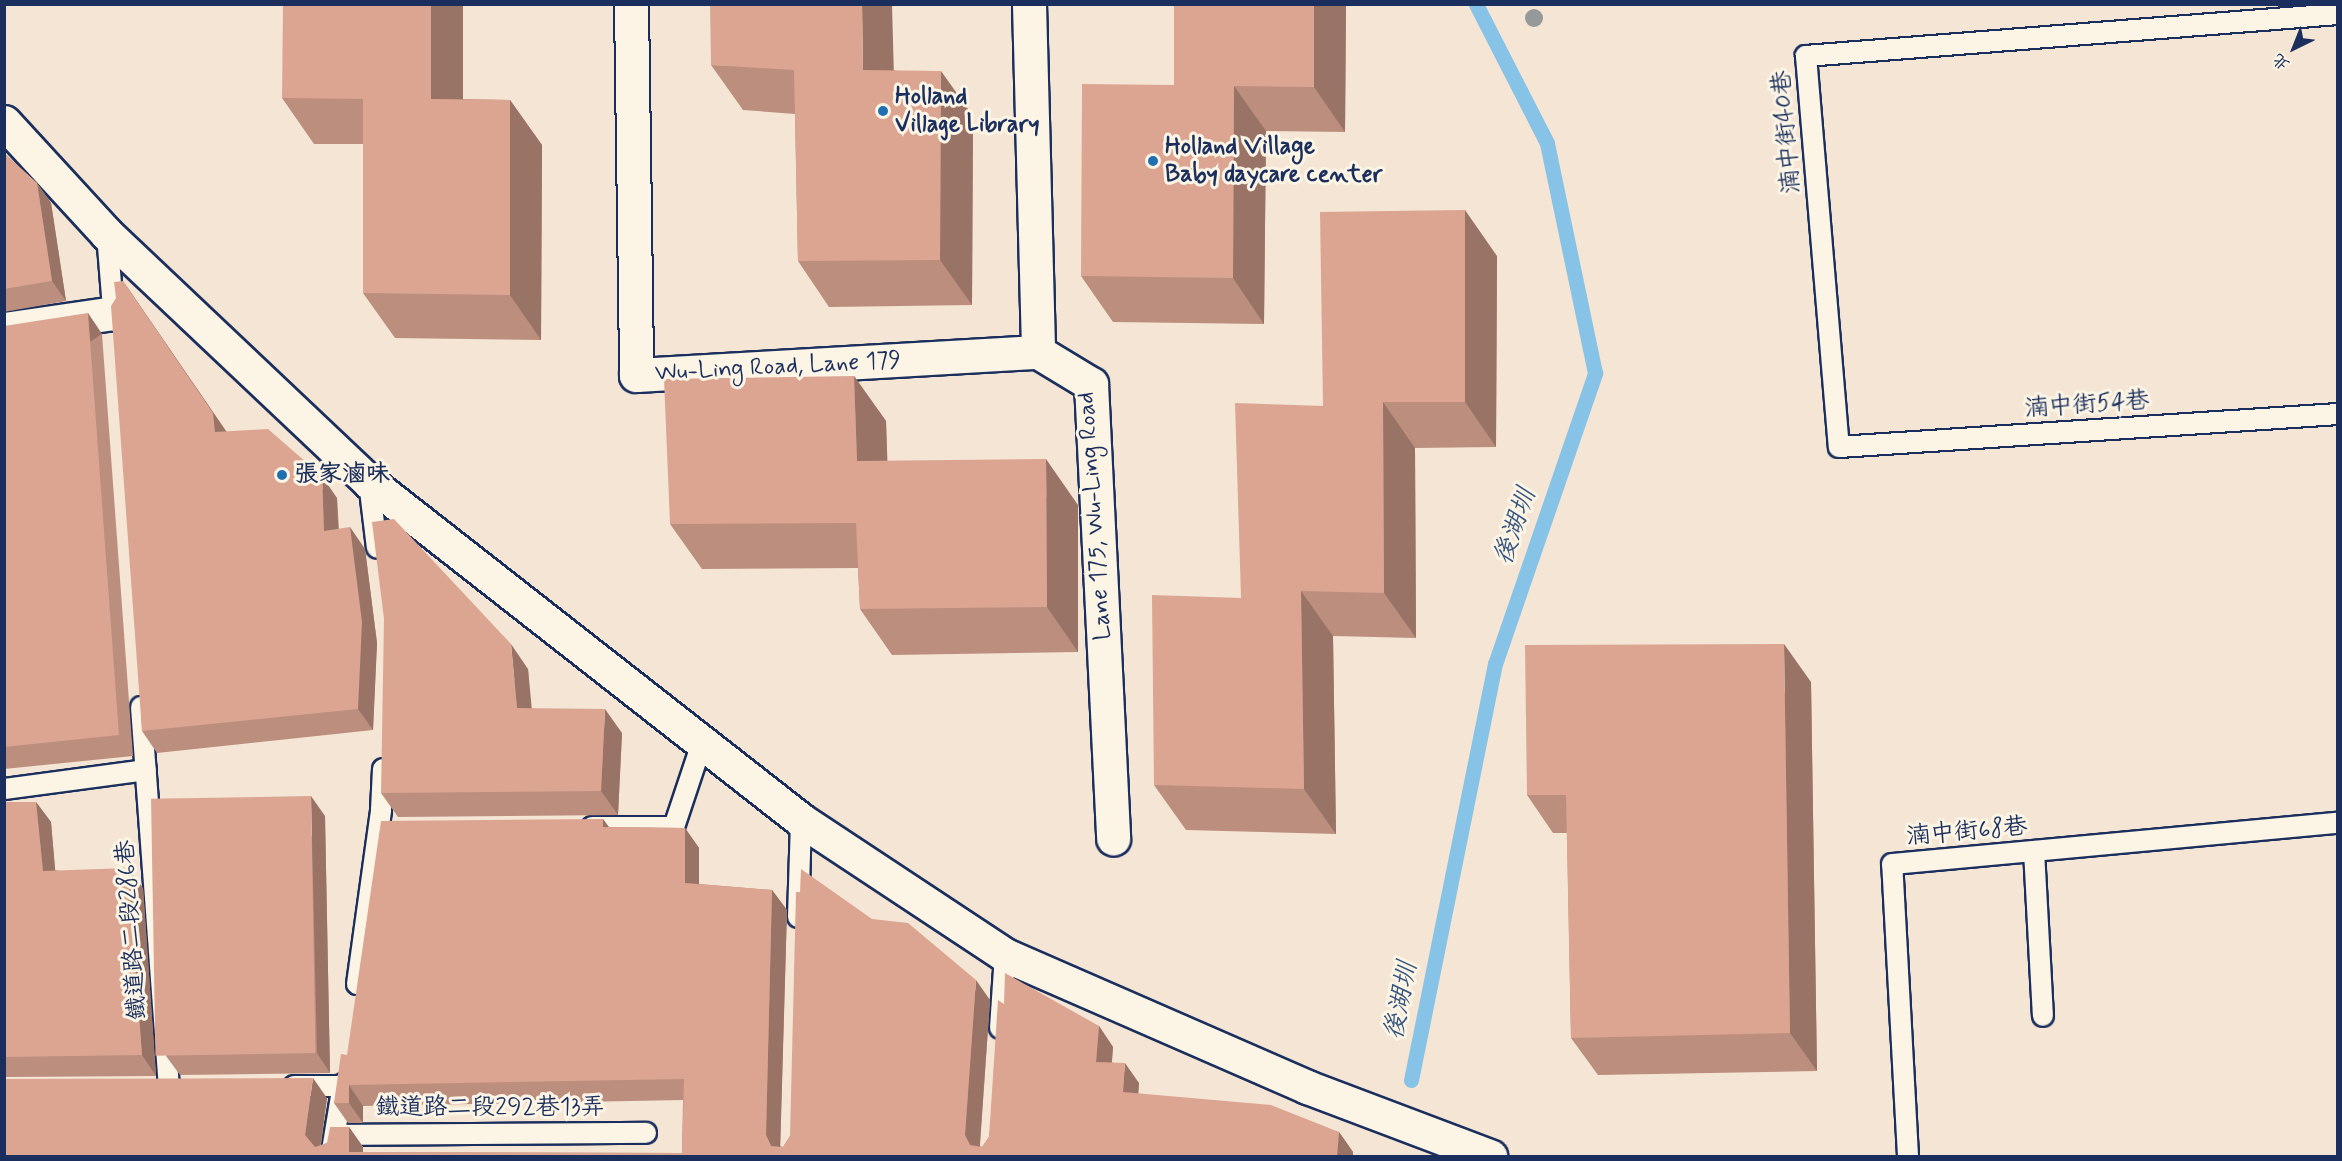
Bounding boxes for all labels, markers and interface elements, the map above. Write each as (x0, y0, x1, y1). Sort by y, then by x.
north arrow (2264, 18, 2324, 78)
text: 北 (2268, 48, 2294, 75)
street label: 湳中街40巷 (1767, 69, 1807, 195)
place label: Holland Village Library (895, 83, 1046, 139)
marker: Holland Village Library (876, 104, 890, 118)
place label: Holland Village Baby daycare center (1165, 133, 1374, 189)
marker: Holland Village Baby daycare center (1146, 154, 1160, 168)
street label: Wu-Ling Road, Lane 179 (653, 346, 903, 388)
street label: 湳中街54巷 (2024, 386, 2150, 424)
street label: Lane 175, Wu-Ling Road (1072, 391, 1118, 641)
place label: 張家滷味 (294, 461, 390, 489)
marker: 張家滷味 (275, 468, 289, 482)
water label: 後湖圳 (1489, 485, 1543, 569)
street label: 湳中街68巷 (1905, 812, 2029, 852)
street label: 鐵道路二段286巷 (111, 839, 153, 1021)
water label: 後湖圳 (1379, 960, 1425, 1042)
street label: 鐵道路二段292巷13弄 (375, 1094, 605, 1122)

